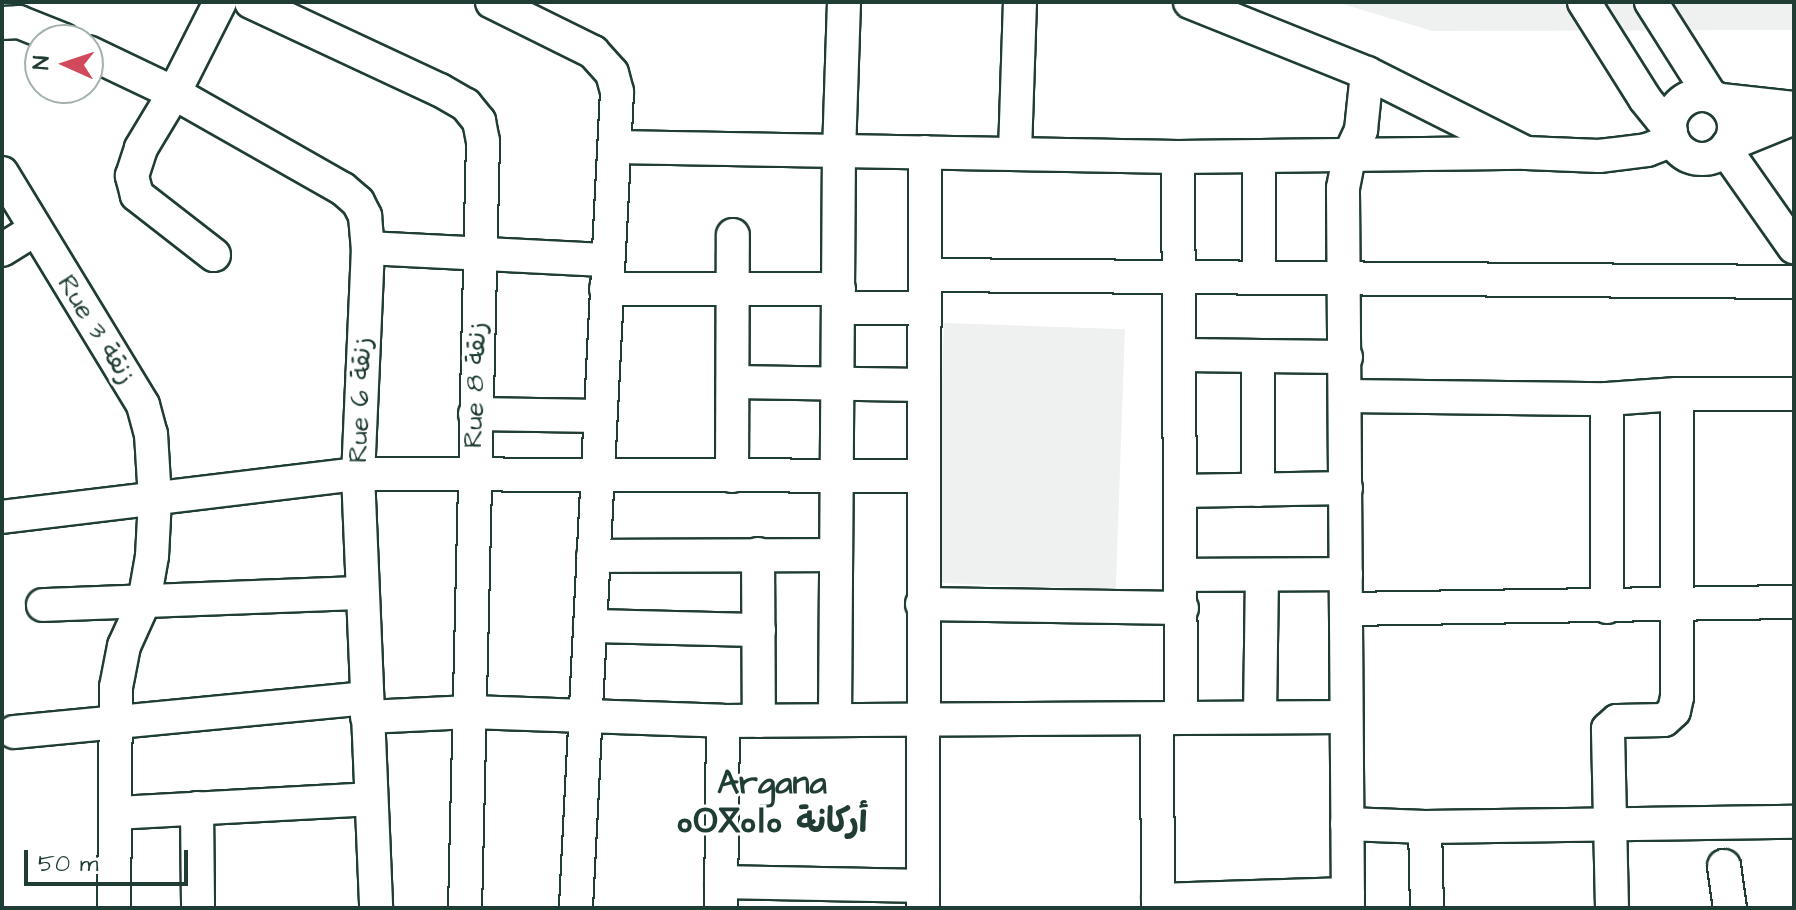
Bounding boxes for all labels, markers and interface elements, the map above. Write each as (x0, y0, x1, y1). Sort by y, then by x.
north arrow (24, 24, 104, 104)
text: N (26, 55, 57, 71)
street label: Rue 3 زنقة (50, 270, 142, 390)
street label: Rue 8 زنقة (458, 321, 494, 449)
street label: Rue 6 زنقة (343, 337, 379, 463)
district label: Argana ⴰⵔⴳⴰⵏⴰ أركانة (676, 763, 868, 842)
scale bar (28, 834, 192, 884)
text: 50 m (38, 847, 98, 881)

